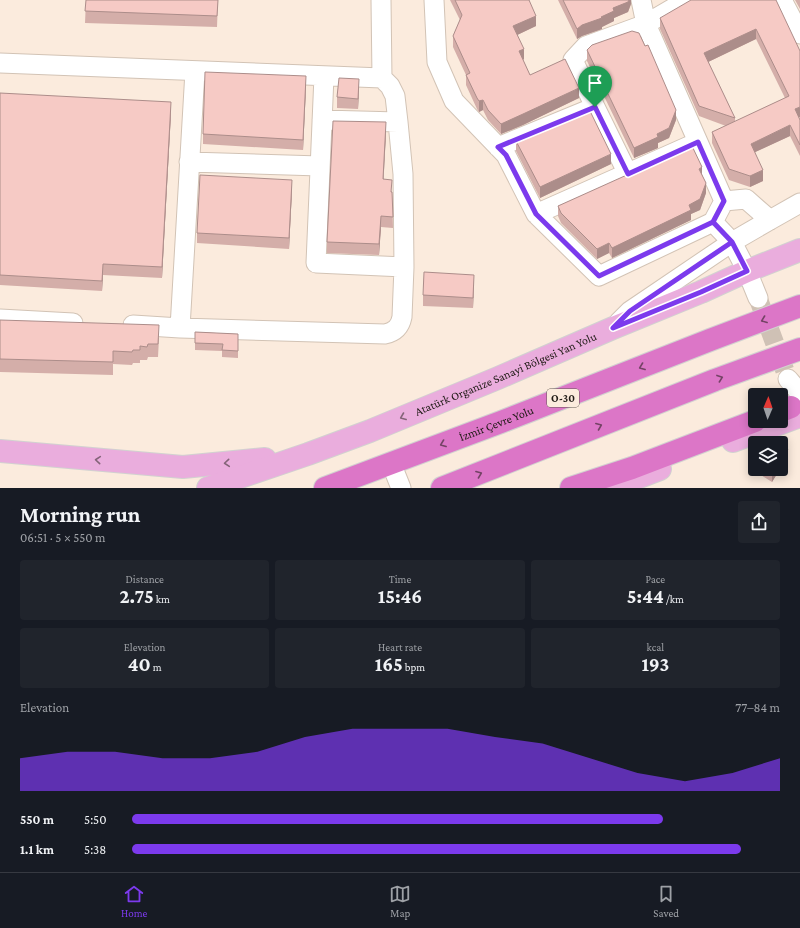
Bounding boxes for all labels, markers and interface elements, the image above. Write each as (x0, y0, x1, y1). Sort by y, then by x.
pin (578, 66, 612, 107)
icon: arrive (584, 72, 606, 94)
one-way arrow (760, 315, 767, 323)
street label: Atatürk Organize Sanayi Bölgesi Yan Yolu (413, 329, 599, 419)
one-way arrow (639, 362, 646, 370)
one-way arrow (717, 375, 724, 383)
north arrow (748, 388, 788, 428)
map controls (748, 388, 788, 476)
road number: O-30 (547, 389, 579, 407)
street label: İzmir Çevre Yolu (457, 403, 536, 444)
one-way arrow (400, 413, 407, 421)
one-way arrow (595, 423, 603, 431)
button: layers (748, 436, 788, 476)
one-way arrow (439, 439, 446, 447)
one-way arrow (95, 455, 101, 464)
one-way arrow (224, 459, 230, 468)
one-way arrow (475, 470, 482, 478)
button: share (738, 501, 780, 543)
text: Morning run (20, 502, 140, 527)
text: 06:51 · 5 × 550 m (20, 530, 106, 545)
text: Distance (125, 573, 164, 585)
text: Time (389, 573, 411, 585)
text: Pace (645, 573, 665, 585)
text: 2.75 (119, 585, 154, 607)
text: 15:46 (378, 585, 422, 607)
text: 5:44 (627, 585, 664, 607)
text: km (154, 593, 170, 605)
text: /km (664, 593, 684, 605)
text: Elevation (124, 641, 165, 653)
text: Heart rate (378, 641, 422, 653)
text: kcal (646, 641, 664, 653)
text: 40 (128, 653, 151, 675)
text: 165 (375, 653, 403, 675)
text: 193 (641, 653, 669, 675)
text: m (151, 661, 162, 673)
text: bpm (403, 661, 425, 673)
text: Elevation (20, 700, 69, 715)
text: 77–84 m (735, 700, 780, 715)
text: 550 m (20, 812, 54, 827)
text: 5:50 (84, 812, 107, 827)
text: 1.1 km (20, 842, 54, 857)
text: 5:38 (84, 842, 106, 857)
tab: Home (121, 883, 147, 919)
tab: Map (389, 883, 411, 919)
tab: Saved (653, 883, 679, 919)

